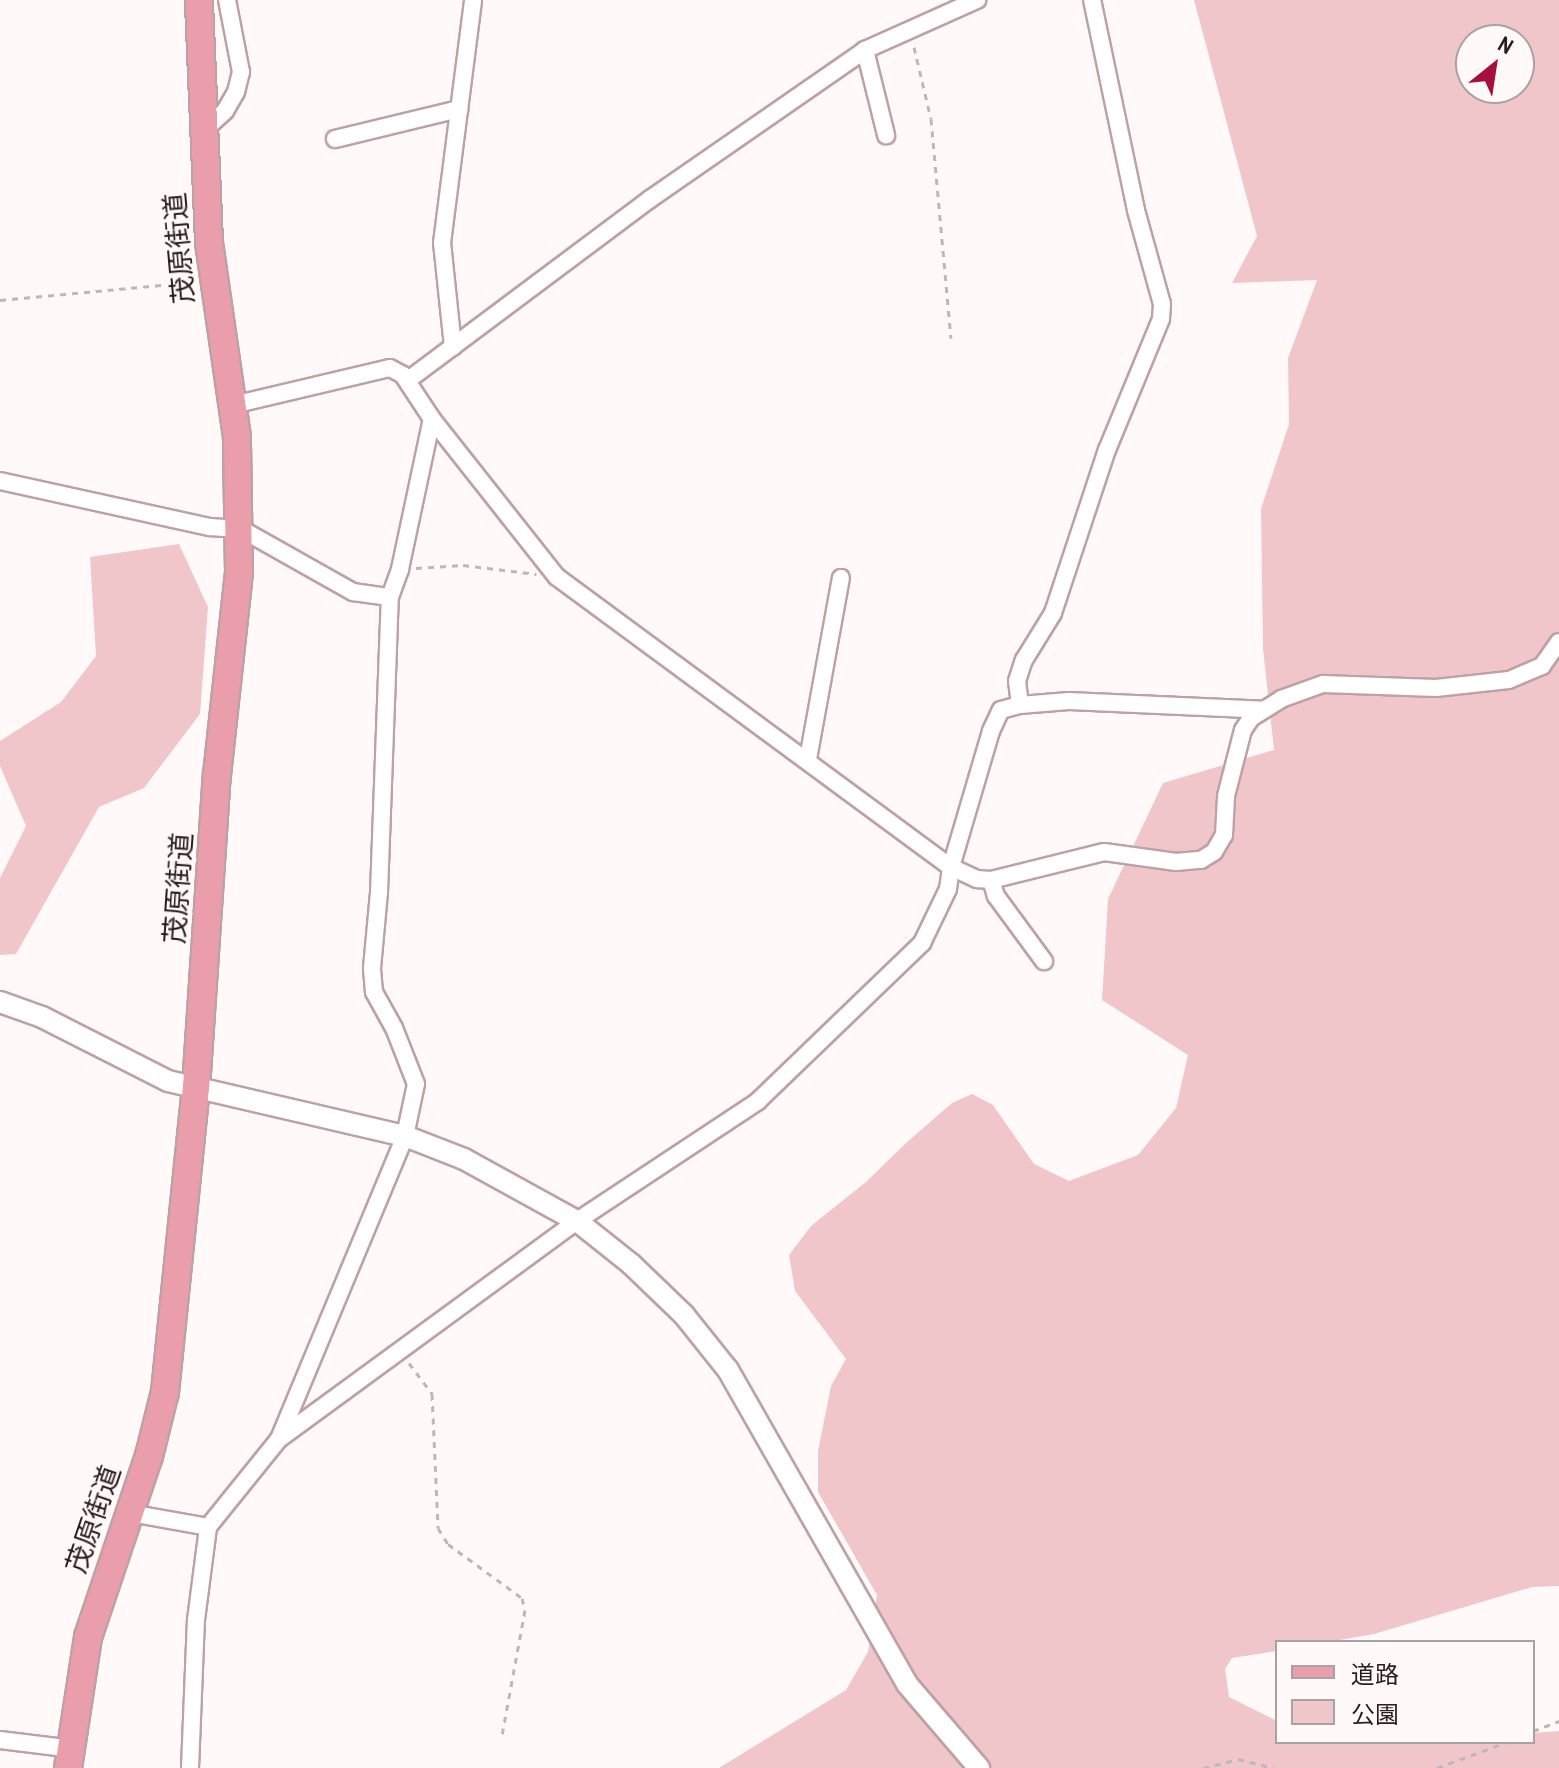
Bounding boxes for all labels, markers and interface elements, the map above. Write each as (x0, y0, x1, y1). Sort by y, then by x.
north arrow (1455, 24, 1535, 104)
text: N (1493, 29, 1519, 61)
street label: 茂原街道 (157, 191, 201, 305)
street label: 茂原街道 (157, 831, 199, 945)
street label: 茂原街道 (59, 1461, 127, 1577)
legend (1275, 1640, 1535, 1744)
text: 道路 (1351, 1658, 1399, 1690)
text: 公園 (1351, 1698, 1399, 1730)

